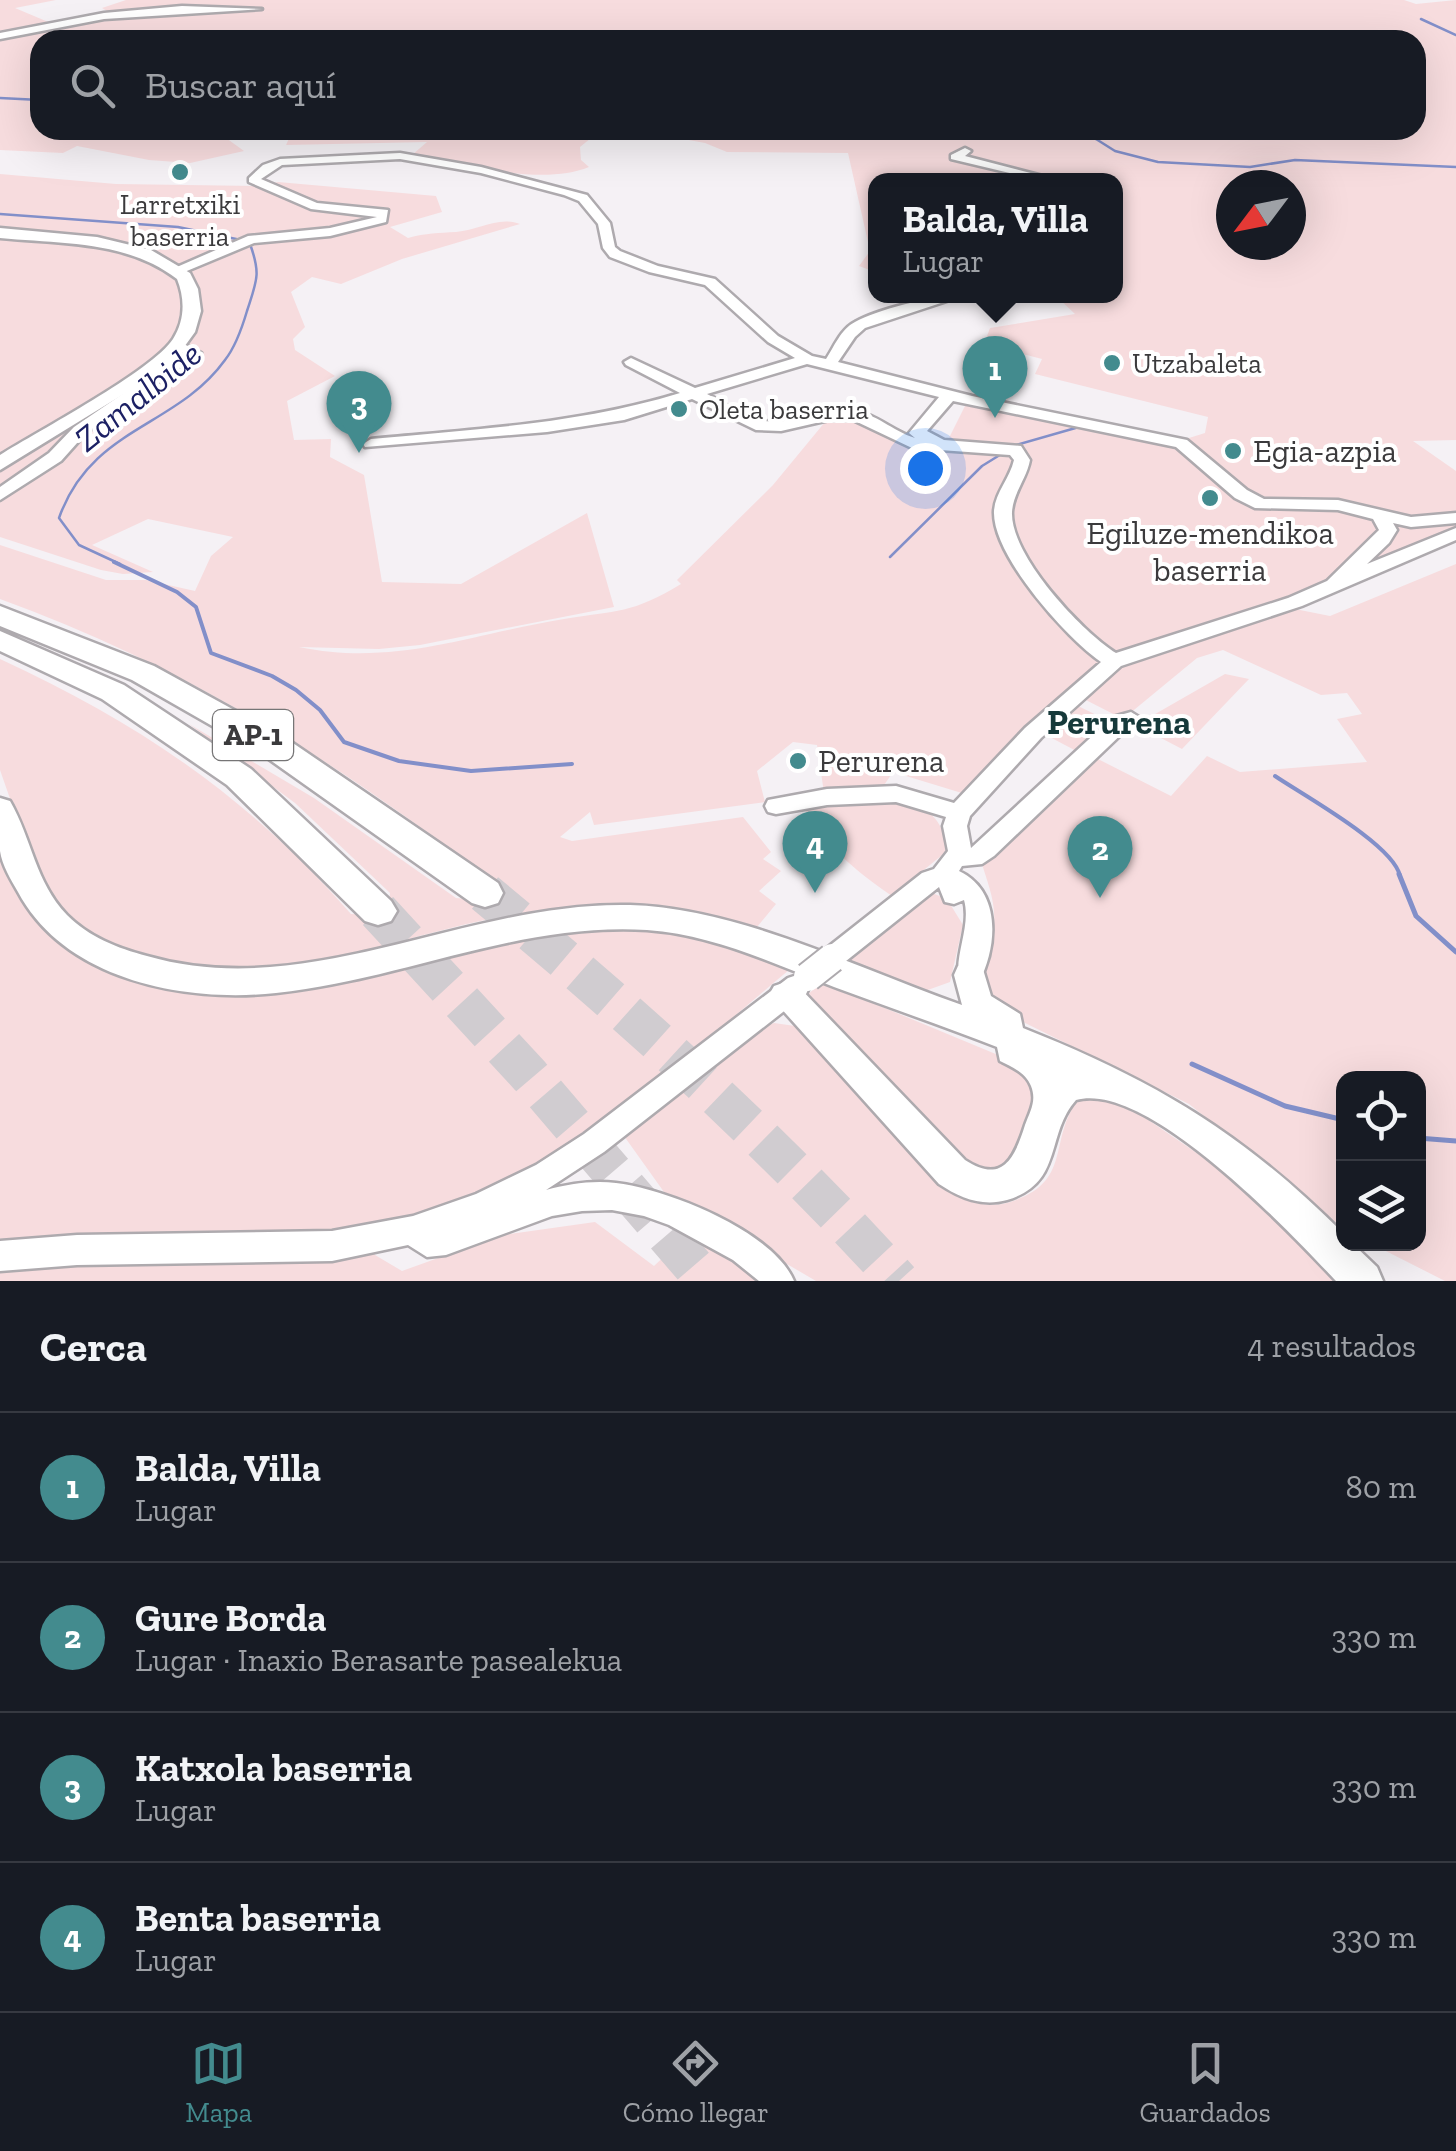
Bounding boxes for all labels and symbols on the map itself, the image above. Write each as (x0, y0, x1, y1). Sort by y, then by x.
marker: Larretxiki baserria (169, 161, 191, 183)
north arrow (1216, 170, 1306, 260)
place label: Larretxiki baserria (120, 188, 240, 253)
water label: Zamalbide (66, 332, 210, 460)
pin: 1 (962, 336, 1028, 418)
place label: Utzabaleta (1132, 347, 1262, 380)
marker: Utzabaleta (1101, 352, 1123, 374)
pin: 3 (326, 370, 392, 453)
place label: Oleta baserria (699, 393, 869, 426)
marker: Oleta baserria (668, 398, 690, 420)
place label: Egia-azpia (1253, 432, 1397, 470)
marker: Egia-azpia (1222, 440, 1244, 462)
your location (900, 443, 951, 494)
marker: Egiluze-mendikoa baserria (1199, 487, 1221, 509)
place label: Egiluze-mendikoa baserria (1086, 514, 1334, 589)
district label: Perurena (1047, 701, 1191, 743)
road number: AP-1 (213, 710, 293, 760)
place label: Perurena (818, 742, 944, 780)
marker: Perurena (787, 750, 809, 772)
pin: 4 (782, 810, 848, 893)
pin: 2 (1068, 816, 1132, 898)

